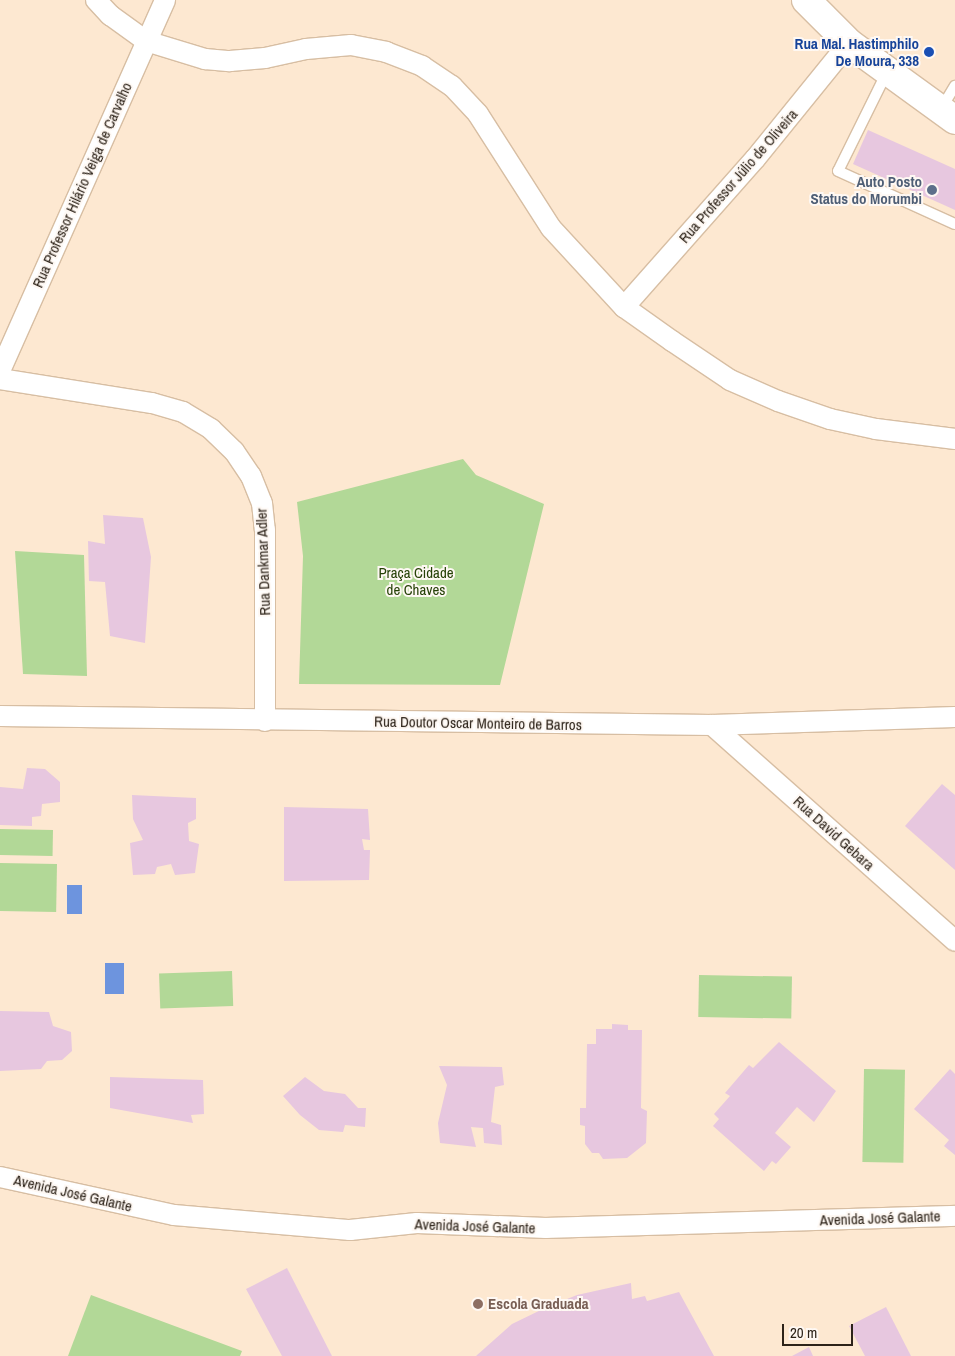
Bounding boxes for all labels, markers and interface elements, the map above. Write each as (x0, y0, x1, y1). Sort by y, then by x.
place label: Rua Mal. Hastimphilo De Moura, 338 (795, 34, 919, 69)
marker: Rua Mal. Hastimphilo De Moura, 338 (923, 46, 935, 58)
street label: Rua Professor Hilário Veiga de Carvalho (28, 80, 136, 290)
street label: Rua Professor Júlio de Oliveira (675, 105, 801, 247)
place label: Auto Posto Status do Morumbi (811, 172, 922, 207)
marker: Auto Posto Status do Morumbi (926, 184, 938, 196)
street label: Rua Dankmar Adler (252, 508, 274, 616)
park label: Praça Cidade de Chaves (378, 563, 454, 598)
street label: Rua Doutor Oscar Monteiro de Barros (374, 712, 582, 734)
street label: Rua David Gebara (790, 792, 878, 874)
street label: Avenida José Galante (12, 1171, 134, 1215)
street label: Avenida José Galante (819, 1207, 941, 1229)
street label: Avenida José Galante (414, 1215, 536, 1237)
place label: Escola Graduada (488, 1295, 588, 1313)
marker: Escola Graduada (472, 1298, 484, 1310)
scale bar (785, 1314, 856, 1346)
text: 20 m (790, 1322, 817, 1343)

